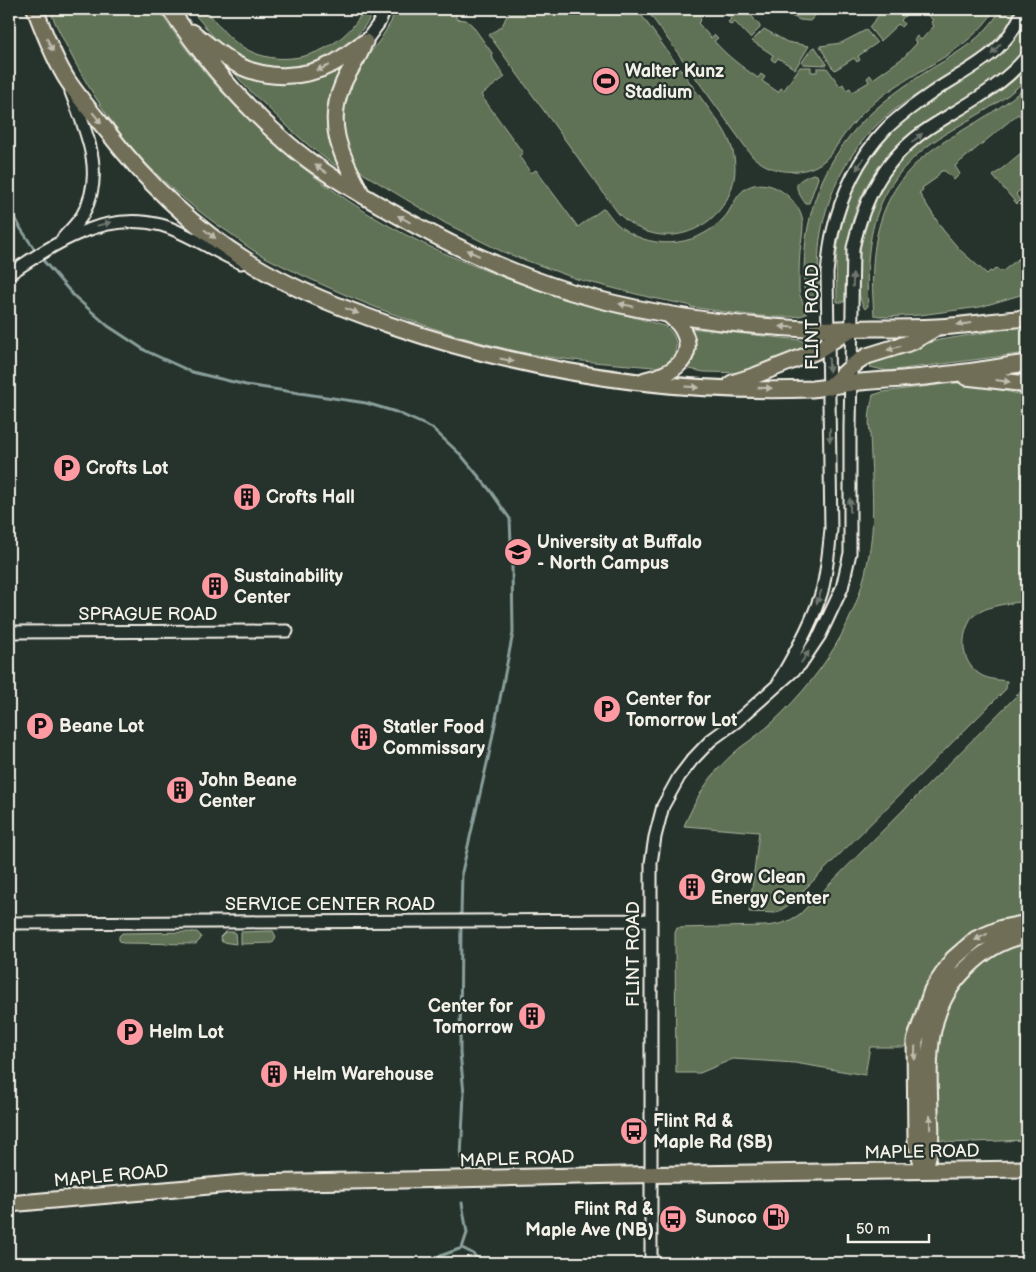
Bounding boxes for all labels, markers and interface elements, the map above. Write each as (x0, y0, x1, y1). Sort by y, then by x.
one-way arrow (46, 37, 54, 52)
one-way arrow (991, 42, 1002, 55)
place label: Walter Kunz Stadium (625, 61, 724, 103)
one-way arrow (315, 64, 330, 72)
sports icon: Walter Kunz Stadium (591, 66, 621, 96)
one-way arrow (92, 111, 102, 125)
one-way arrow (910, 132, 923, 143)
one-way arrow (856, 157, 865, 170)
one-way arrow (314, 164, 328, 174)
one-way arrow (398, 215, 411, 224)
one-way arrow (96, 220, 111, 228)
one-way arrow (203, 229, 217, 239)
one-way arrow (466, 248, 480, 256)
street label: FLINT ROAD (802, 264, 823, 370)
one-way arrow (849, 271, 857, 287)
one-way arrow (617, 301, 633, 309)
one-way arrow (345, 307, 360, 315)
one-way arrow (955, 320, 971, 328)
one-way arrow (778, 323, 794, 331)
one-way arrow (886, 344, 901, 352)
one-way arrow (500, 356, 515, 364)
one-way arrow (825, 357, 833, 373)
one-way arrow (995, 377, 1011, 385)
one-way arrow (684, 383, 700, 391)
one-way arrow (757, 384, 773, 392)
one-way arrow (826, 428, 834, 444)
parking icon: Crofts Lot (52, 453, 82, 483)
place label: Crofts Lot (86, 458, 168, 479)
building icon: Crofts Hall (232, 482, 262, 512)
place label: Crofts Hall (266, 487, 355, 508)
one-way arrow (846, 496, 854, 512)
place label: University at Buffalo - North Campus (537, 532, 702, 574)
school or university icon: University at Buffalo - North Campus (503, 537, 533, 567)
place label: Sustainability Center (234, 566, 344, 608)
building icon: Sustainability Center (200, 571, 230, 601)
one-way arrow (815, 589, 822, 604)
street label: SPRAGUE ROAD (79, 604, 218, 625)
one-way arrow (800, 650, 810, 664)
place label: Center for Tomorrow Lot (626, 689, 737, 731)
parking icon: Center for Tomorrow Lot (592, 694, 622, 724)
parking icon: Beane Lot (25, 711, 55, 741)
place label: Beane Lot (59, 716, 144, 737)
place label: Statler Food Commissary (383, 717, 486, 759)
building icon: Statler Food Commissary (349, 722, 379, 752)
place label: John Beane Center (199, 770, 297, 812)
building icon: John Beane Center (165, 775, 195, 805)
place label: Grow Clean Energy Center (711, 867, 830, 909)
building icon: Grow Clean Energy Center (677, 872, 707, 902)
street label: SERVICE CENTER ROAD (225, 894, 435, 915)
street label: FLINT ROAD (623, 901, 644, 1007)
one-way arrow (974, 934, 988, 942)
place label: Center for Tomorrow (428, 996, 514, 1038)
building icon: Center for Tomorrow (517, 1001, 547, 1031)
parking icon: Helm Lot (115, 1017, 145, 1047)
place label: Helm Lot (149, 1022, 224, 1043)
one-way arrow (910, 1045, 918, 1061)
building icon: Helm Warehouse (259, 1059, 289, 1089)
place label: Helm Warehouse (293, 1064, 434, 1085)
place label: Flint Rd & Maple Rd (SB) (653, 1111, 773, 1153)
one-way arrow (926, 1114, 934, 1130)
bus stop icon: Flint Rd & Maple Rd (SB) (619, 1116, 649, 1146)
street label: MAPLE ROAD (864, 1140, 980, 1164)
street label: MAPLE ROAD (459, 1146, 575, 1172)
street label: MAPLE ROAD (53, 1161, 169, 1191)
place label: Flint Rd & Maple Ave (NB) (525, 1199, 654, 1241)
fuel station icon: Sunoco (761, 1202, 791, 1232)
bus stop icon: Flint Rd & Maple Ave (NB) (658, 1204, 688, 1234)
place label: Sunoco (696, 1207, 757, 1228)
scale bar (848, 1212, 930, 1244)
text: 50 m (856, 1220, 890, 1239)

